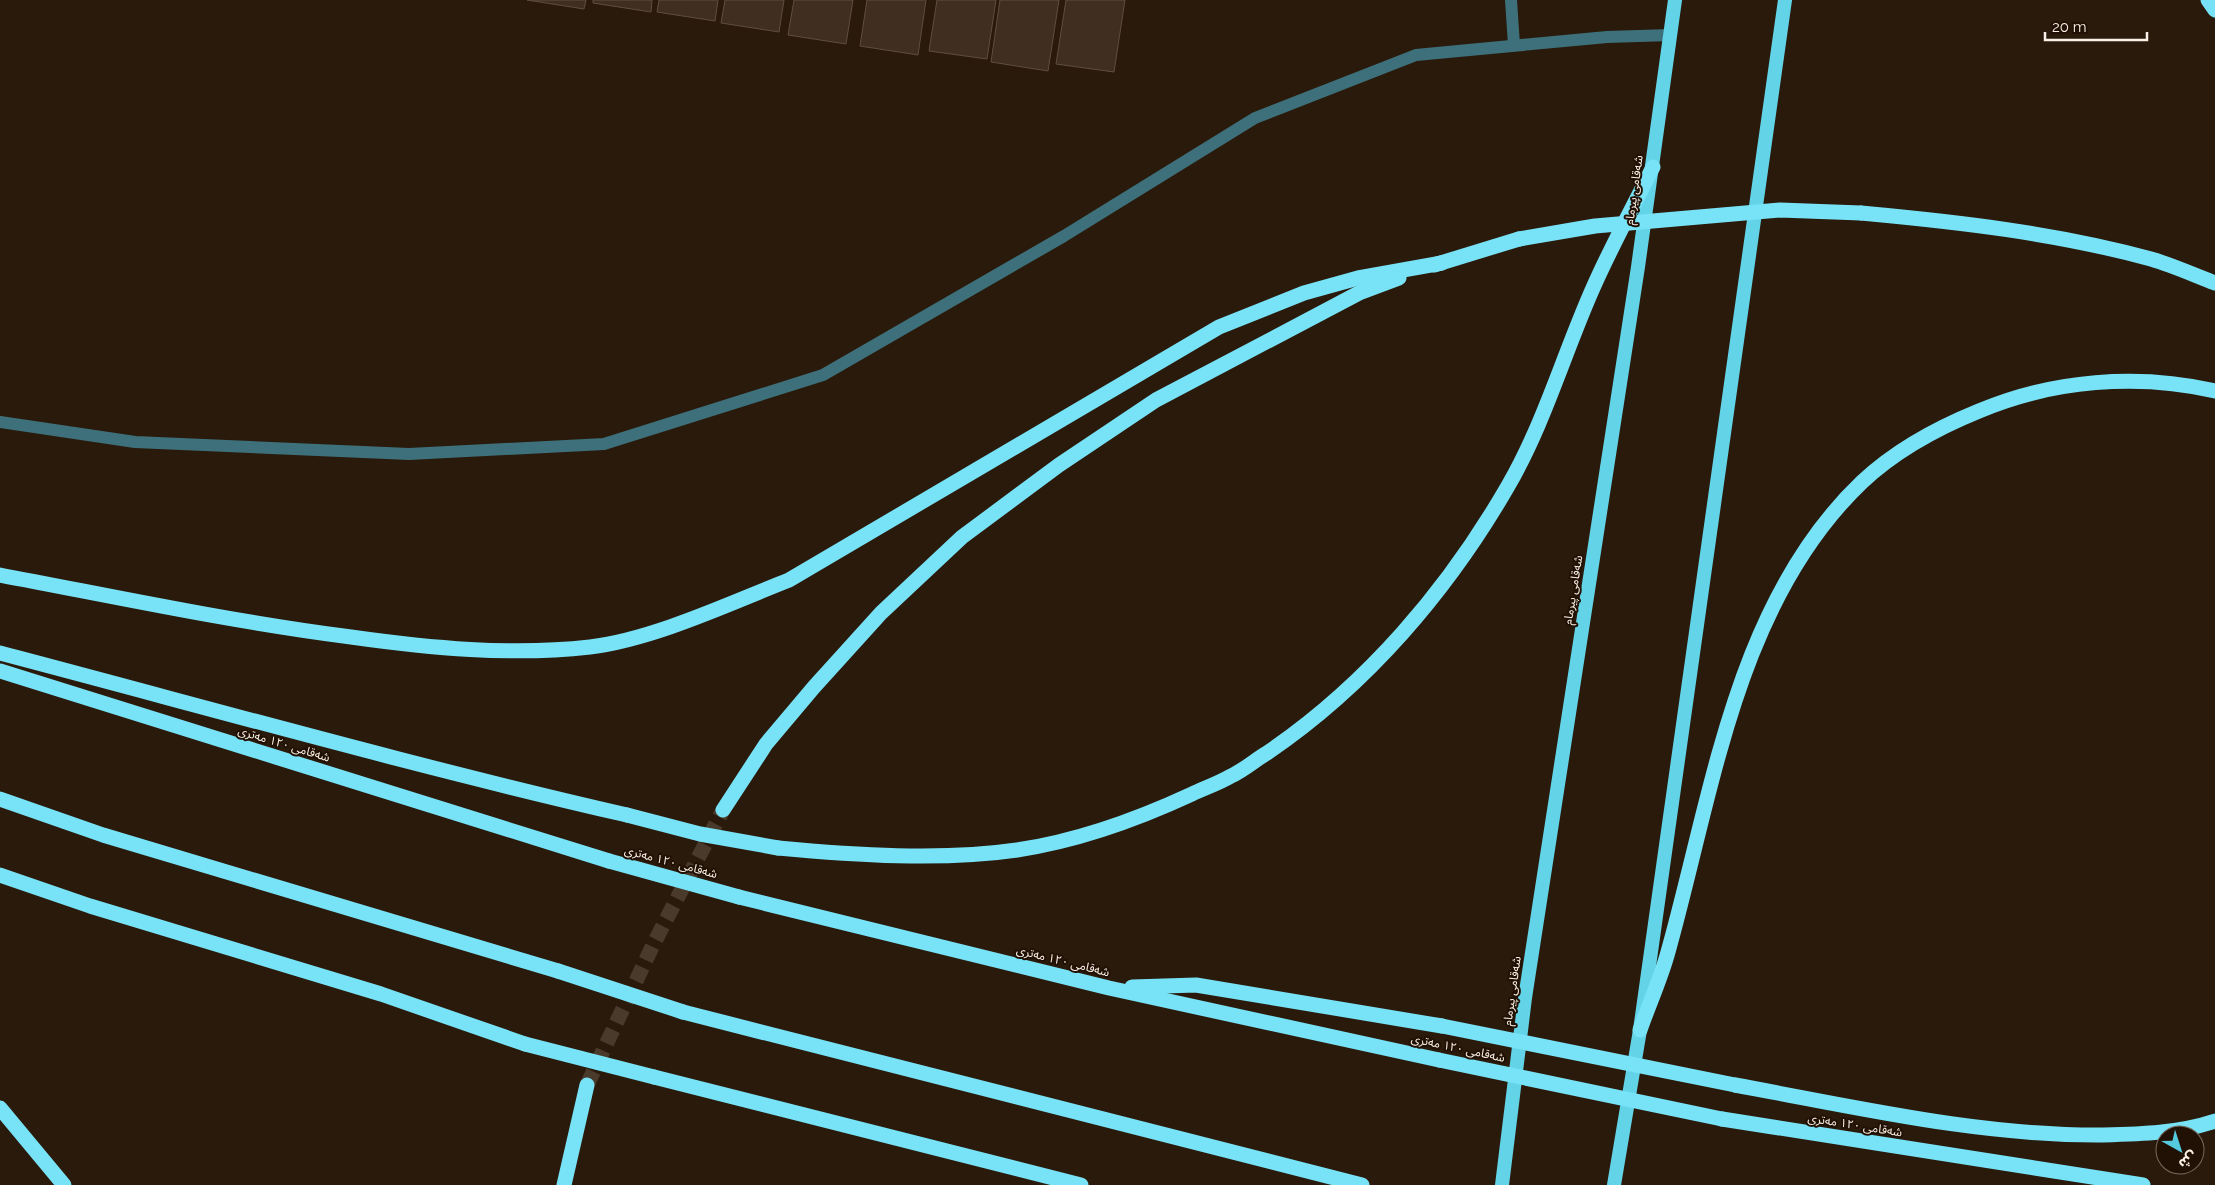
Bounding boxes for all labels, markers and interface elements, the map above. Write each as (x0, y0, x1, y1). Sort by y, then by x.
scale bar (2045, 10, 2148, 42)
text: 20 m (2052, 18, 2087, 36)
street label: شەقامی پیرمام (1622, 154, 1648, 226)
street label: شەقامی پیرمام (1561, 554, 1587, 626)
street label: شەقامی ١٢٠ مەتری (236, 723, 332, 765)
street label: شەقامی ١٢٠ مەتری (623, 843, 719, 881)
street label: شەقامی ١٢٠ مەتری (1015, 943, 1111, 979)
street label: شەقامی پیرمام (1500, 955, 1526, 1027)
street label: شەقامی ١٢٠ مەتری (1410, 1031, 1506, 1065)
street label: شەقامی ١٢٠ مەتری (1807, 1111, 1903, 1139)
north arrow (2155, 1125, 2205, 1175)
text: ش (2176, 1148, 2201, 1172)

